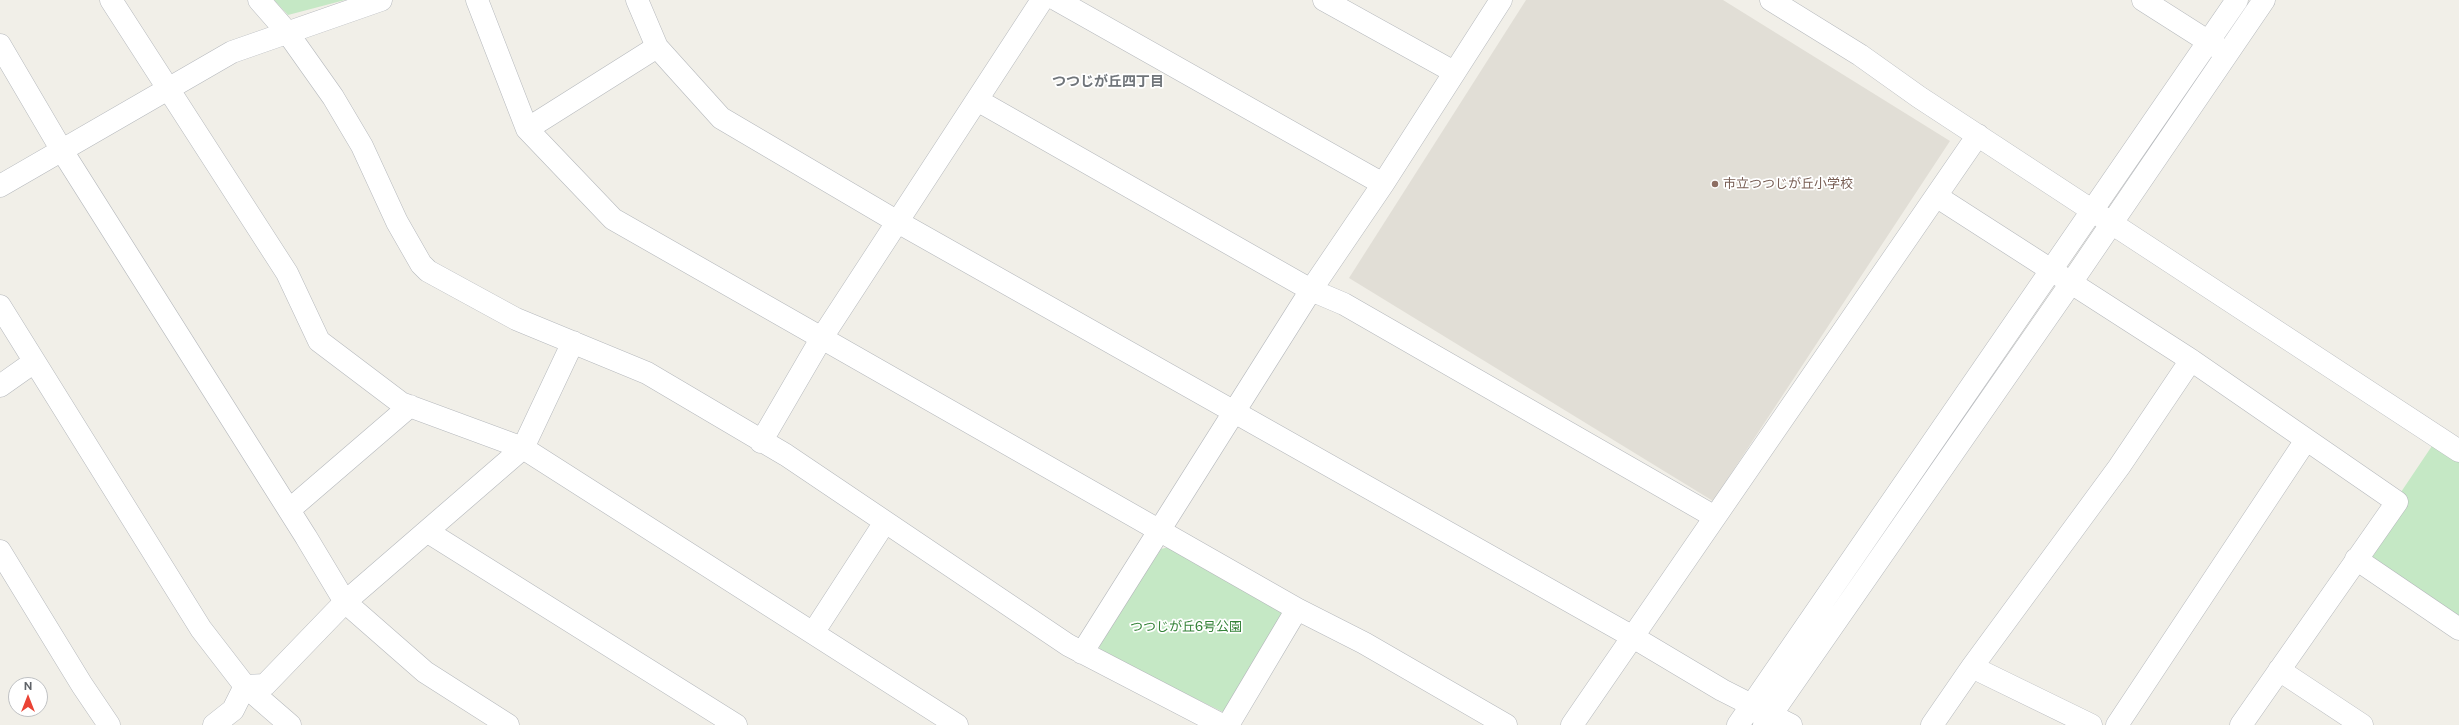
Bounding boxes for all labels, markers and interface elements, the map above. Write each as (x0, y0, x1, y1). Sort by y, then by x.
district label: つつじが丘四丁目 (1052, 74, 1164, 90)
place label: 市立つつじが丘小学校 (1723, 176, 1853, 192)
marker: 市立つつじが丘小学校 (1710, 179, 1720, 189)
park label: つつじが丘6号公園 (1130, 619, 1242, 635)
north arrow (8, 677, 48, 717)
text: N (24, 680, 32, 692)

